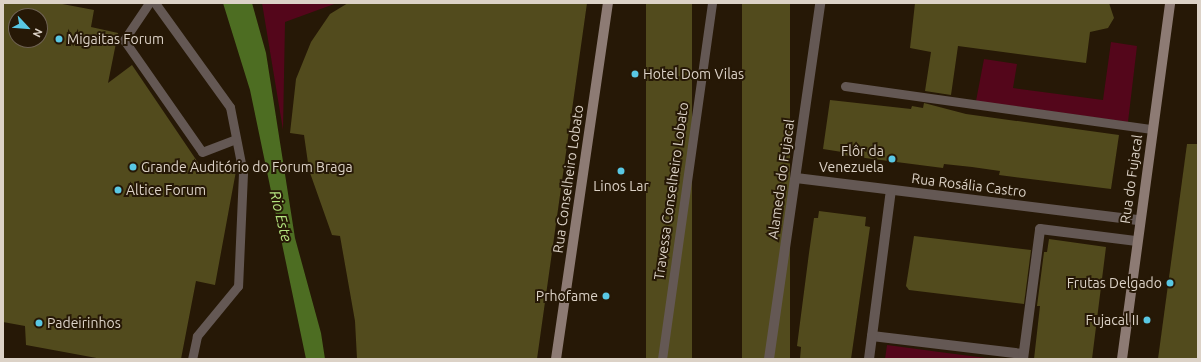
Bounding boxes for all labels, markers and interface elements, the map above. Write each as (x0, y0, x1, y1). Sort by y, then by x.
north arrow (8, 8, 48, 48)
text: N (31, 26, 45, 39)
place label: Migaitas Forum (67, 31, 164, 47)
marker: Migaitas Forum (54, 34, 64, 44)
place label: Hotel Dom Vilas (643, 66, 744, 82)
marker: Hotel Dom Vilas (630, 69, 640, 79)
street label: Travessa Conselheiro Lobato (650, 101, 692, 281)
street label: Rua Conselheiro Lobato (549, 104, 587, 254)
street label: Alameda do Fujacal (764, 118, 798, 240)
street label: Rua do Fujacal (1116, 133, 1146, 225)
place label: Flôr da Venezuela (819, 143, 884, 176)
marker: Flôr da Venezuela (887, 154, 897, 164)
place label: Grande Auditório do Forum Braga (141, 159, 353, 175)
marker: Grande Auditório do Forum Braga (128, 162, 138, 172)
marker: Linos Lar (616, 166, 626, 176)
street label: Rua Rosália Castro (911, 170, 1027, 200)
place label: Linos Lar (593, 178, 649, 194)
place label: Altice Forum (126, 182, 206, 198)
marker: Altice Forum (113, 185, 123, 195)
water label: Rio Este (266, 188, 296, 244)
place label: Frutas Delgado (1067, 275, 1162, 291)
marker: Frutas Delgado (1165, 278, 1175, 288)
place label: Prhofame (536, 288, 598, 304)
marker: Prhofame (601, 291, 611, 301)
place label: Fujacal II (1086, 312, 1139, 328)
place label: Padeirinhos (47, 315, 121, 331)
marker: Fujacal II (1142, 315, 1152, 325)
marker: Padeirinhos (34, 318, 44, 328)

